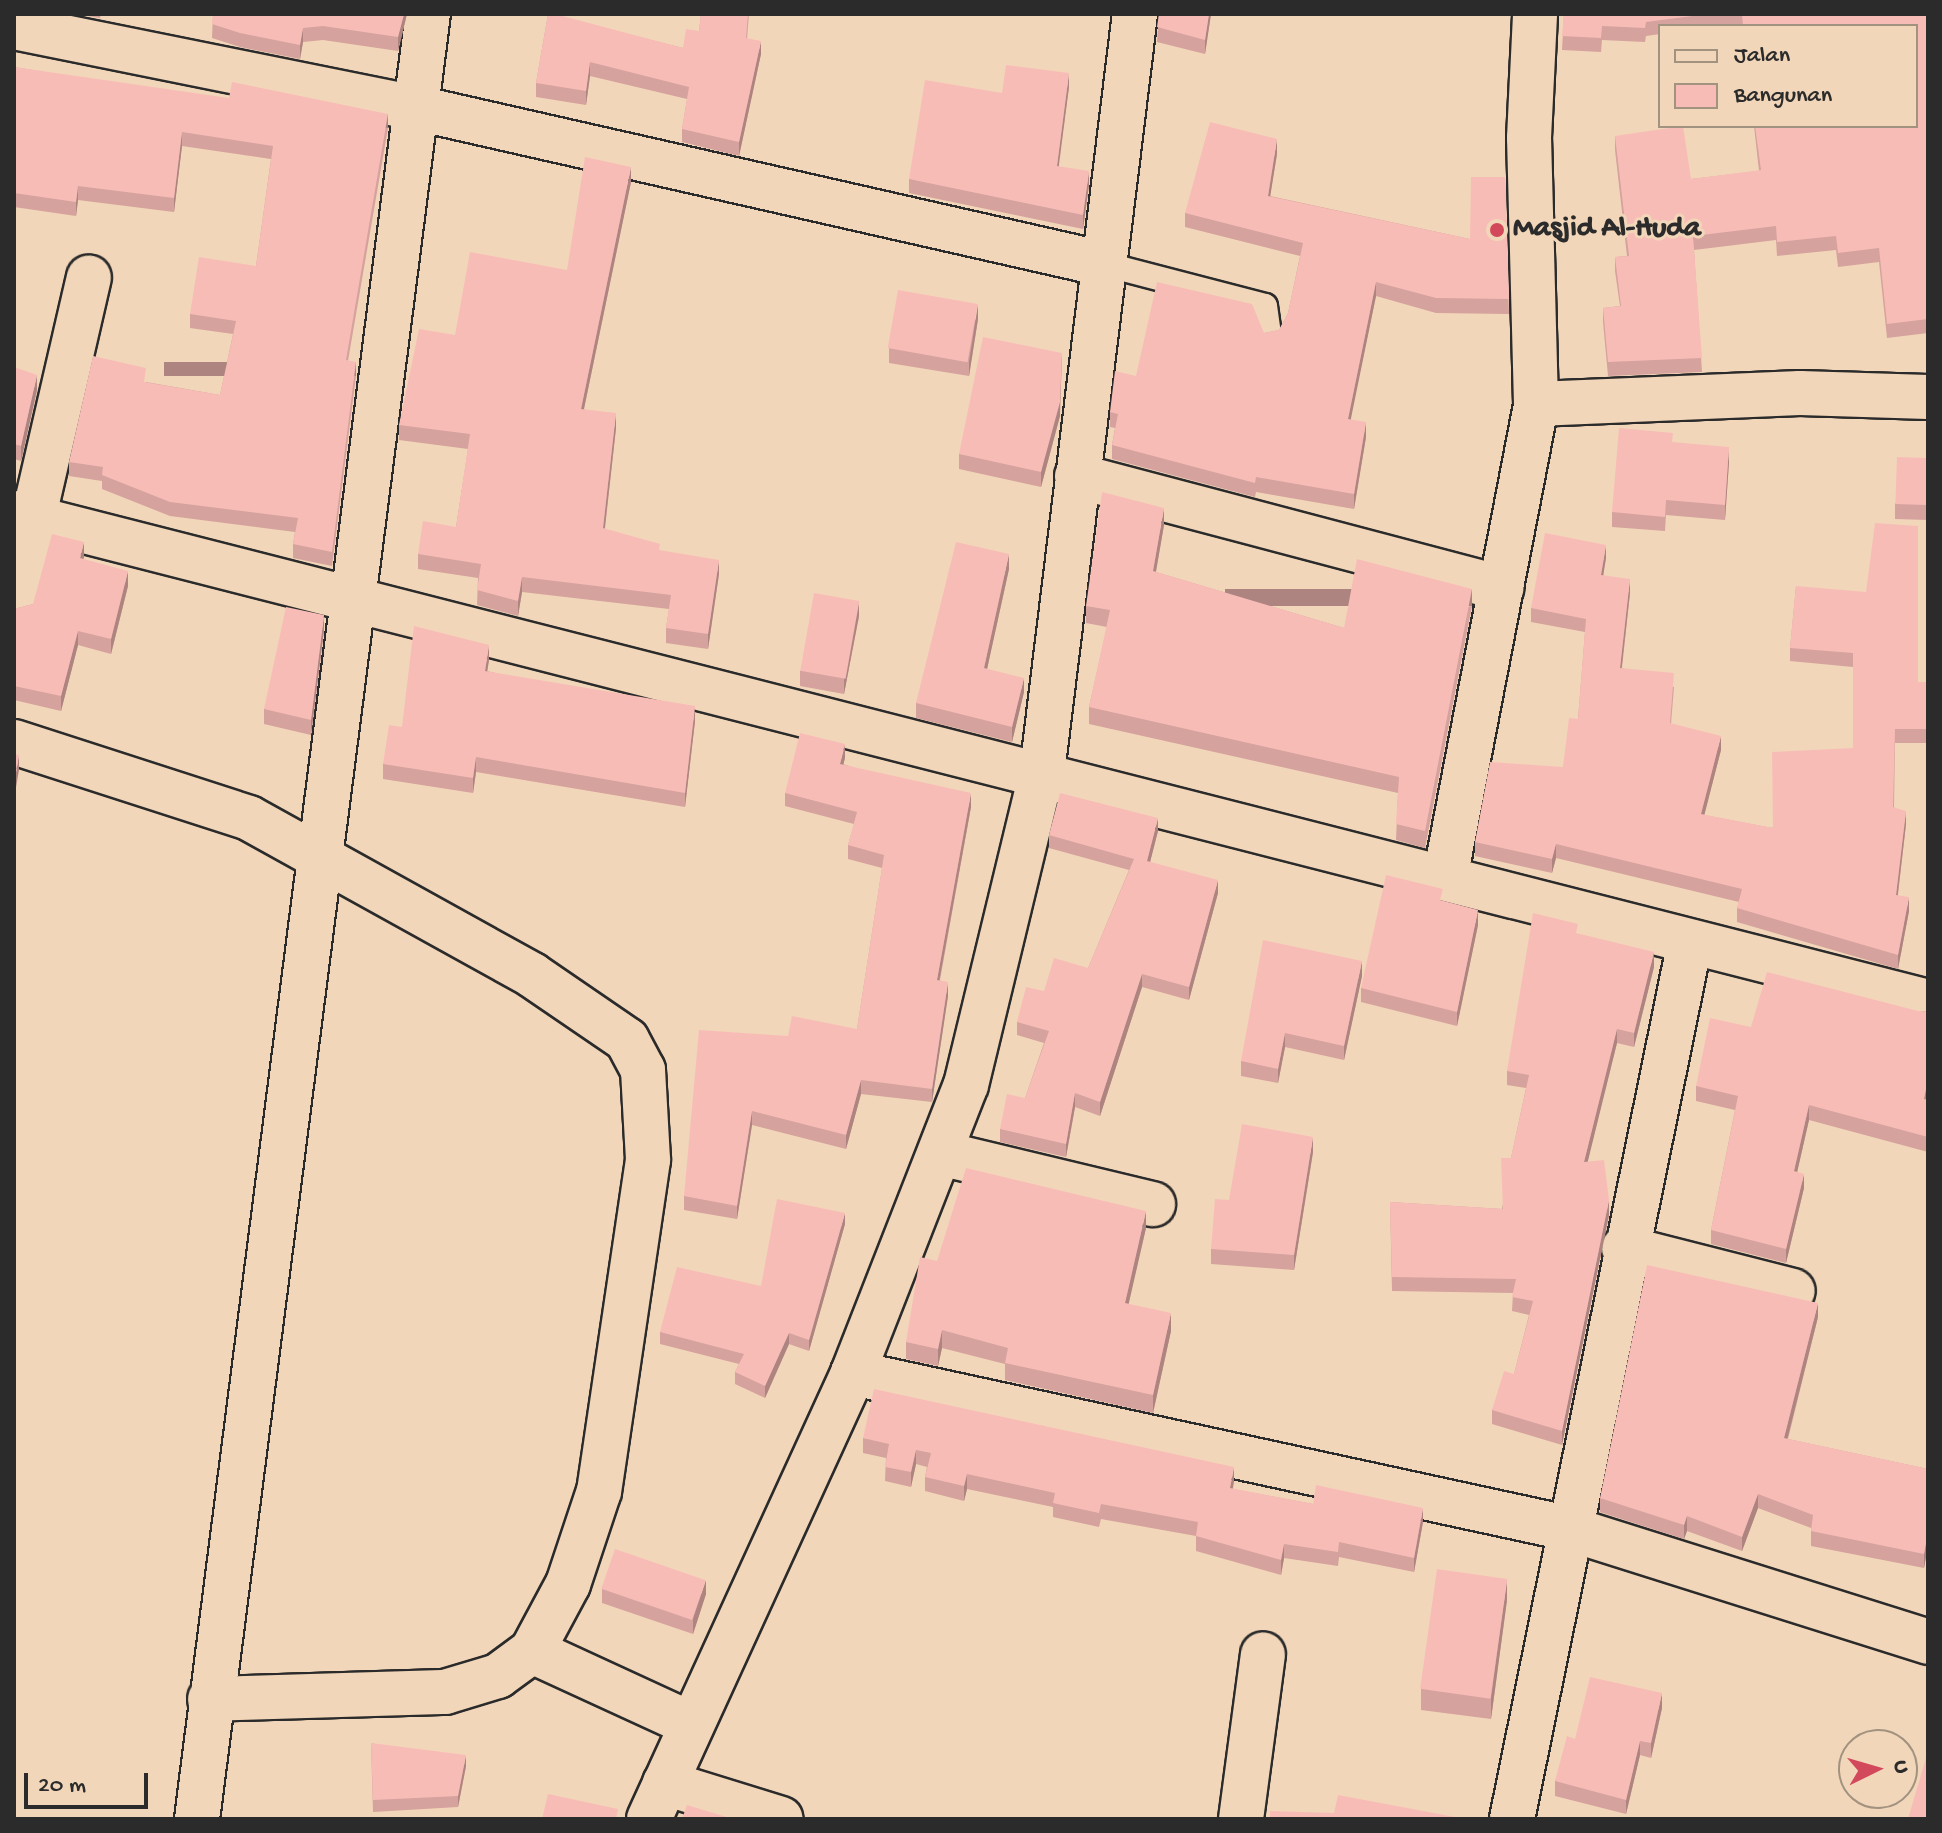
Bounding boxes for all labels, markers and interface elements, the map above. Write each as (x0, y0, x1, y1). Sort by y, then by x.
legend (1658, 24, 1918, 128)
text: Jalan (1734, 42, 1790, 71)
text: Bangunan (1734, 82, 1832, 111)
place label: Masjid Al-Huda (1513, 212, 1701, 248)
marker: Masjid Al-Huda (1488, 221, 1506, 239)
north arrow (1838, 1729, 1918, 1809)
scale bar (28, 1757, 152, 1807)
text: U (1886, 1760, 1913, 1775)
text: 20 m (38, 1772, 86, 1801)

